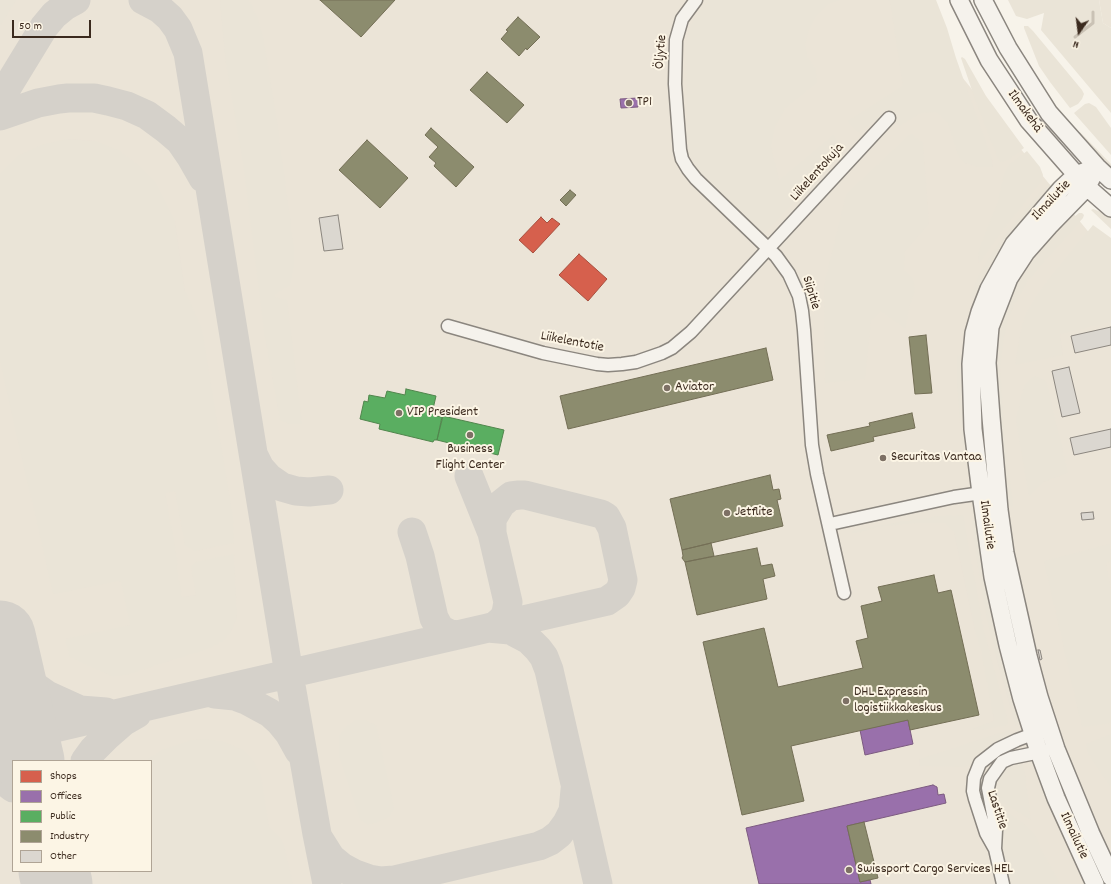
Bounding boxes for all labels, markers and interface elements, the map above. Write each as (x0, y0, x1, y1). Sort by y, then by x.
scale bar (14, 12, 93, 38)
north arrow (1059, 12, 1099, 52)
text: 50 m (19, 18, 42, 35)
street label: Öljytie (652, 34, 672, 70)
text: N (1072, 35, 1081, 52)
street label: Ilmakehä (1003, 87, 1045, 137)
place label: TP1 (637, 95, 652, 111)
marker: TP1 (624, 98, 634, 108)
street label: Liikelentokuja (788, 141, 848, 205)
street label: Ilmailutie (1029, 177, 1075, 225)
street label: Siipitie (797, 274, 823, 312)
street label: Liikelentotie (539, 329, 605, 357)
place label: Aviator (675, 380, 714, 396)
marker: Aviator (662, 383, 672, 393)
place label: VIP President (407, 405, 478, 421)
marker: VIP President (394, 408, 404, 418)
marker: Business Flight Center (465, 430, 475, 440)
place label: Business Flight Center (435, 442, 505, 474)
place label: Securitas Vantaa (891, 450, 982, 466)
marker: Securitas Vantaa (878, 453, 888, 463)
street label: Ilmailutie (974, 499, 998, 551)
place label: Jetflite (735, 505, 772, 521)
marker: Jetflite (722, 508, 732, 518)
place label: DHL Expressin logistiikkakeskus (854, 685, 942, 718)
marker: DHL Expressin logistiikkakeskus (841, 696, 851, 706)
legend (12, 760, 152, 872)
text: Shops (50, 768, 77, 785)
text: Offices (50, 788, 82, 805)
street label: Lastitie (982, 788, 1010, 832)
text: Public (50, 808, 76, 825)
street label: Ilmailutie (1055, 810, 1091, 862)
text: Industry (50, 828, 89, 845)
text: Other (50, 848, 77, 865)
place label: Swissport Cargo Services HEL (857, 862, 1013, 878)
marker: Swissport Cargo Services HEL (844, 865, 854, 875)

